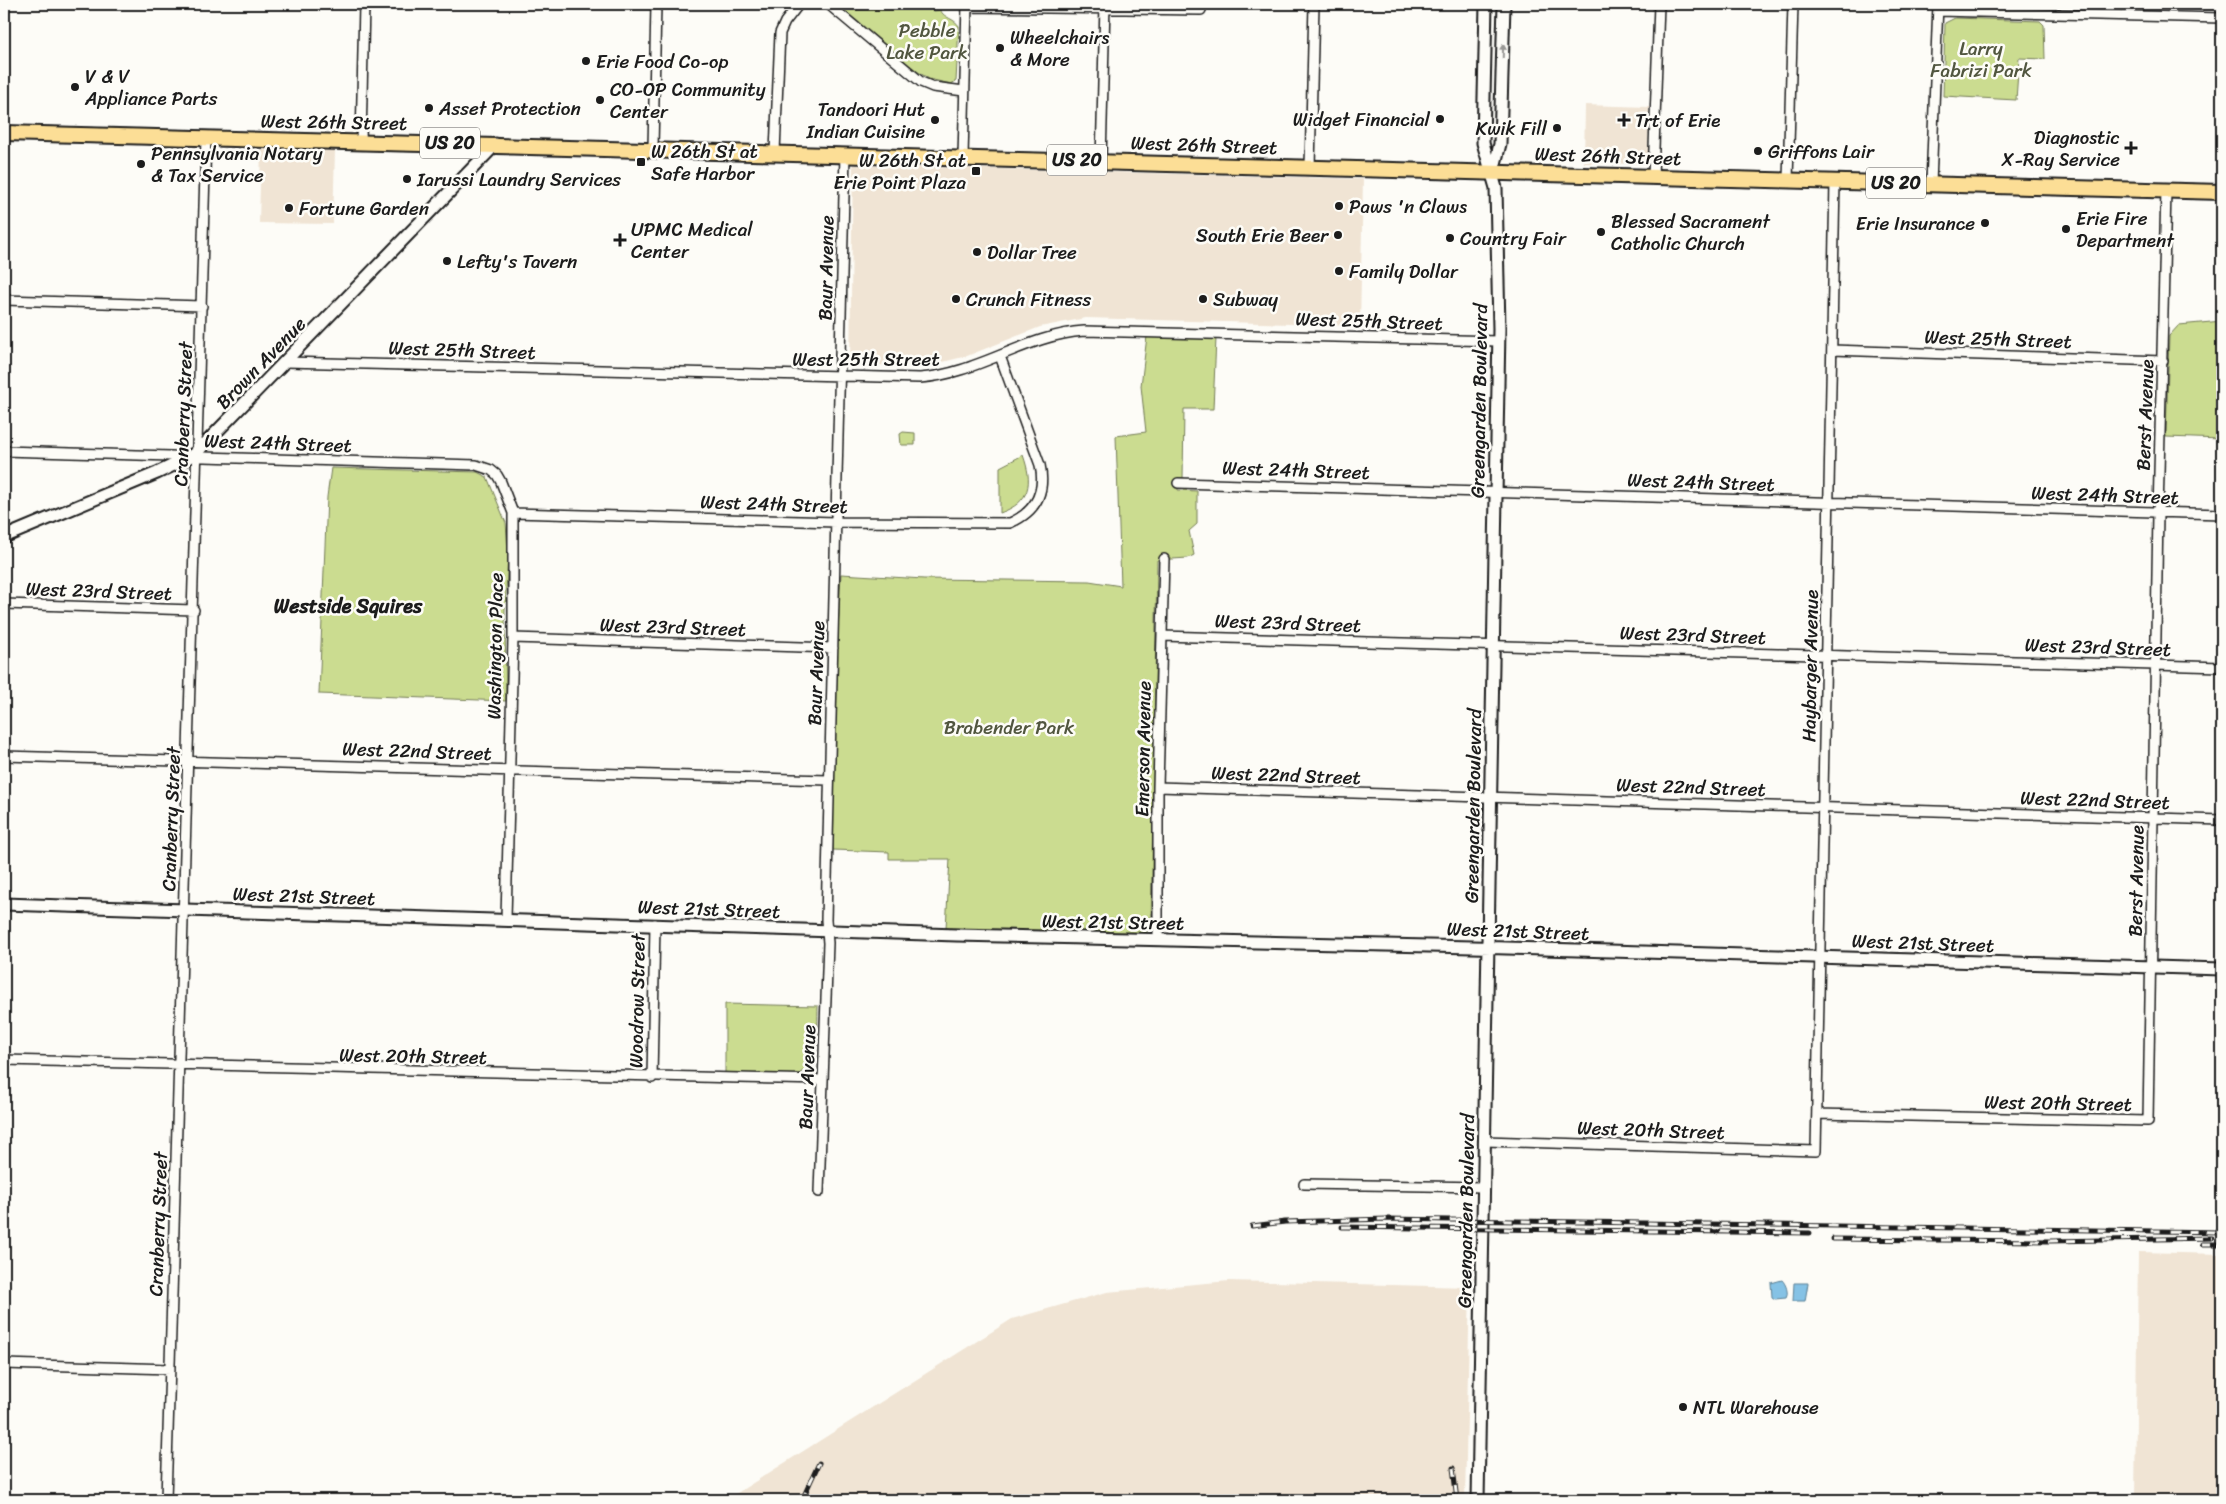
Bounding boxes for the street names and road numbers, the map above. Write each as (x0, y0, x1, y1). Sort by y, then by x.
street label: West 26th Street (260, 104, 408, 140)
street label: West 26th Street (1130, 126, 1278, 164)
road number: US 20 (420, 128, 480, 158)
street label: West 26th Street (1534, 137, 1682, 175)
road number: US 20 (1047, 144, 1107, 176)
road number: US 20 (1866, 168, 1926, 198)
street label: Baur Avenue (809, 215, 843, 321)
street label: Greengarden Boulevard (1461, 301, 1497, 499)
street label: West 25th Street (1295, 302, 1443, 340)
street label: Brown Avenue (208, 309, 314, 417)
street label: West 25th Street (1924, 320, 2072, 358)
street label: West 25th Street (388, 331, 536, 369)
street label: Cranberry Street (164, 340, 202, 487)
street label: West 25th Street (792, 343, 940, 376)
street label: Berst Avenue (2127, 359, 2163, 471)
street label: West 24th Street (204, 424, 352, 462)
street label: West 24th Street (1222, 451, 1370, 489)
street label: West 24th Street (1627, 463, 1775, 501)
street label: West 24th Street (2031, 476, 2179, 514)
street label: West 24th Street (700, 485, 848, 523)
street label: West 23rd Street (25, 572, 173, 610)
street label: Washington Place (477, 572, 513, 720)
street label: Haybarger Avenue (1792, 589, 1828, 743)
street label: West 23rd Street (1214, 604, 1362, 642)
street label: West 23rd Street (599, 608, 747, 646)
street label: West 23rd Street (1619, 616, 1767, 654)
street label: Baur Avenue (798, 620, 834, 726)
street label: West 23rd Street (2024, 628, 2172, 666)
street label: Emerson Avenue (1125, 680, 1161, 817)
street label: Greengarden Boulevard (1455, 706, 1491, 904)
street label: West 22nd Street (342, 732, 492, 770)
street label: Cranberry Street (152, 745, 190, 892)
street label: West 22nd Street (1211, 756, 1361, 794)
street label: West 22nd Street (1616, 768, 1766, 806)
street label: West 22nd Street (2020, 781, 2170, 819)
street label: Berst Avenue (2119, 825, 2153, 937)
street label: West 21st Street (232, 877, 376, 915)
street label: West 21st Street (637, 890, 781, 928)
street label: West 21st Street (1042, 904, 1184, 940)
street label: West 21st Street (1446, 912, 1590, 950)
street label: West 21st Street (1851, 924, 1995, 962)
street label: Woodrow Street (619, 932, 655, 1069)
street label: Baur Avenue (789, 1024, 825, 1130)
street label: West 20th Street (339, 1038, 487, 1074)
street label: West 20th Street (1984, 1085, 2132, 1121)
street label: Greengarden Boulevard (1448, 1111, 1484, 1309)
street label: West 20th Street (1577, 1111, 1725, 1149)
street label: Cranberry Street (139, 1150, 177, 1297)

